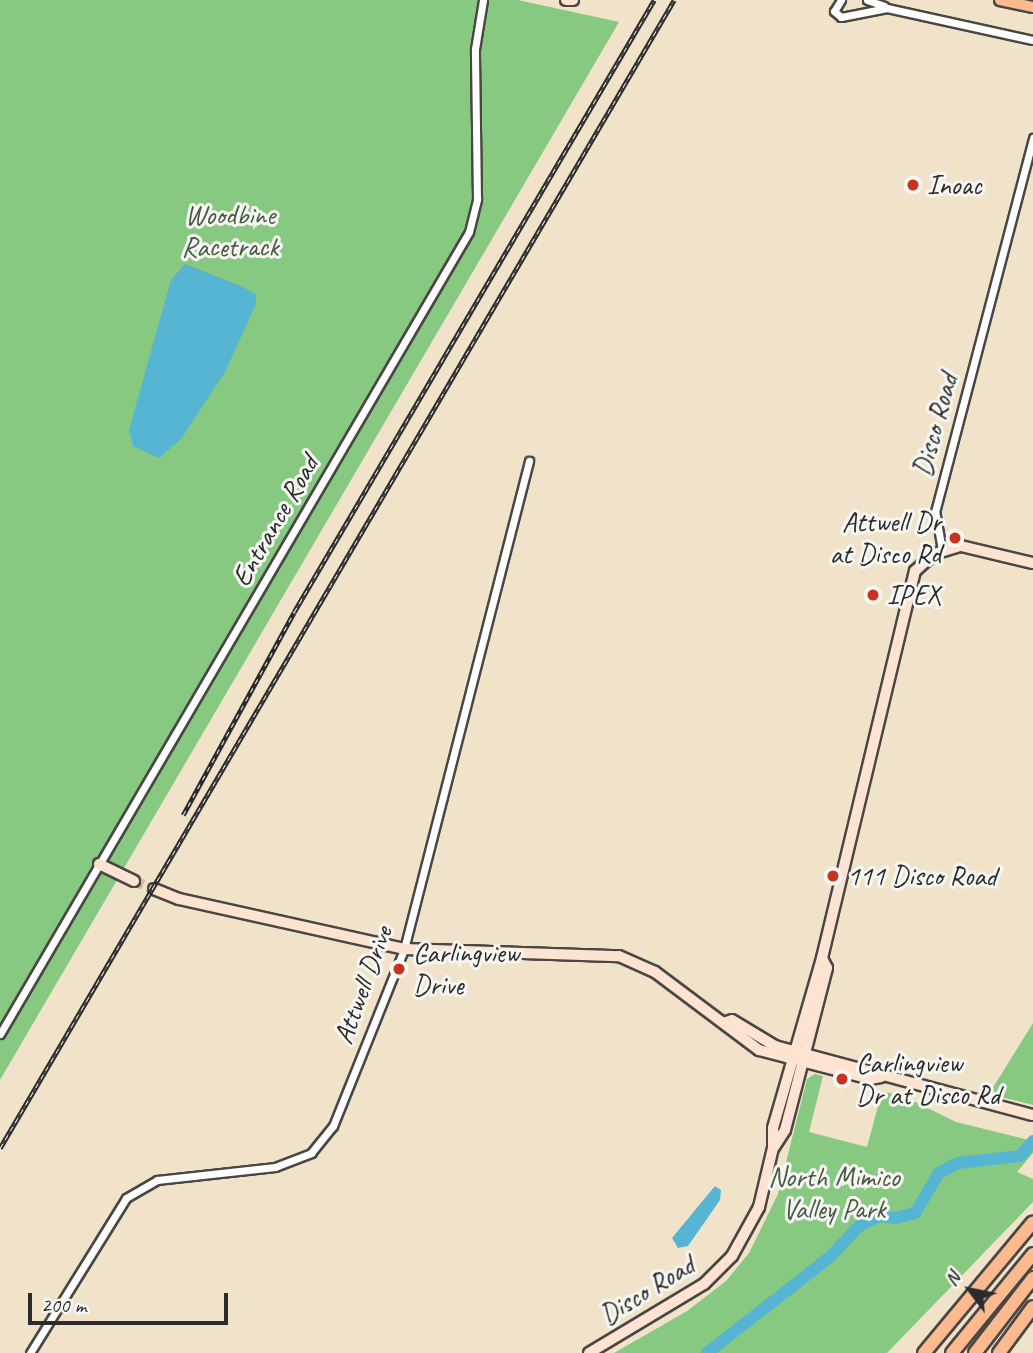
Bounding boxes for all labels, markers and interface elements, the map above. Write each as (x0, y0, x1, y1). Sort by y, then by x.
place label: Inoac (927, 168, 981, 202)
marker: Inoac (905, 177, 921, 193)
park label: Woodbine Racetrack (181, 198, 279, 264)
street label: Disco Road (905, 370, 965, 480)
street label: Entrance Road (224, 450, 326, 592)
place label: Attwell Dr at Disco Rd (829, 505, 941, 571)
marker: Attwell Dr at Disco Rd (947, 530, 963, 546)
place label: IPEX (887, 578, 940, 612)
marker: IPEX (865, 587, 881, 603)
place label: 111 Disco Road (847, 859, 996, 893)
marker: 111 Disco Road (825, 868, 841, 884)
street label: Attwell Drive (326, 921, 400, 1049)
place label: Carlingview Drive (413, 936, 519, 1002)
marker: Carlingview Drive (391, 961, 407, 977)
place label: Carlingview Dr at Disco Rd (856, 1046, 1001, 1112)
marker: Carlingview Dr at Disco Rd (834, 1071, 850, 1087)
park label: North Mimico Valley Park (768, 1160, 900, 1226)
street label: Disco Road (594, 1248, 700, 1332)
north arrow (935, 1255, 1005, 1325)
text: N (939, 1268, 965, 1290)
scale bar (32, 1280, 231, 1324)
text: 200 m (41, 1292, 86, 1318)

